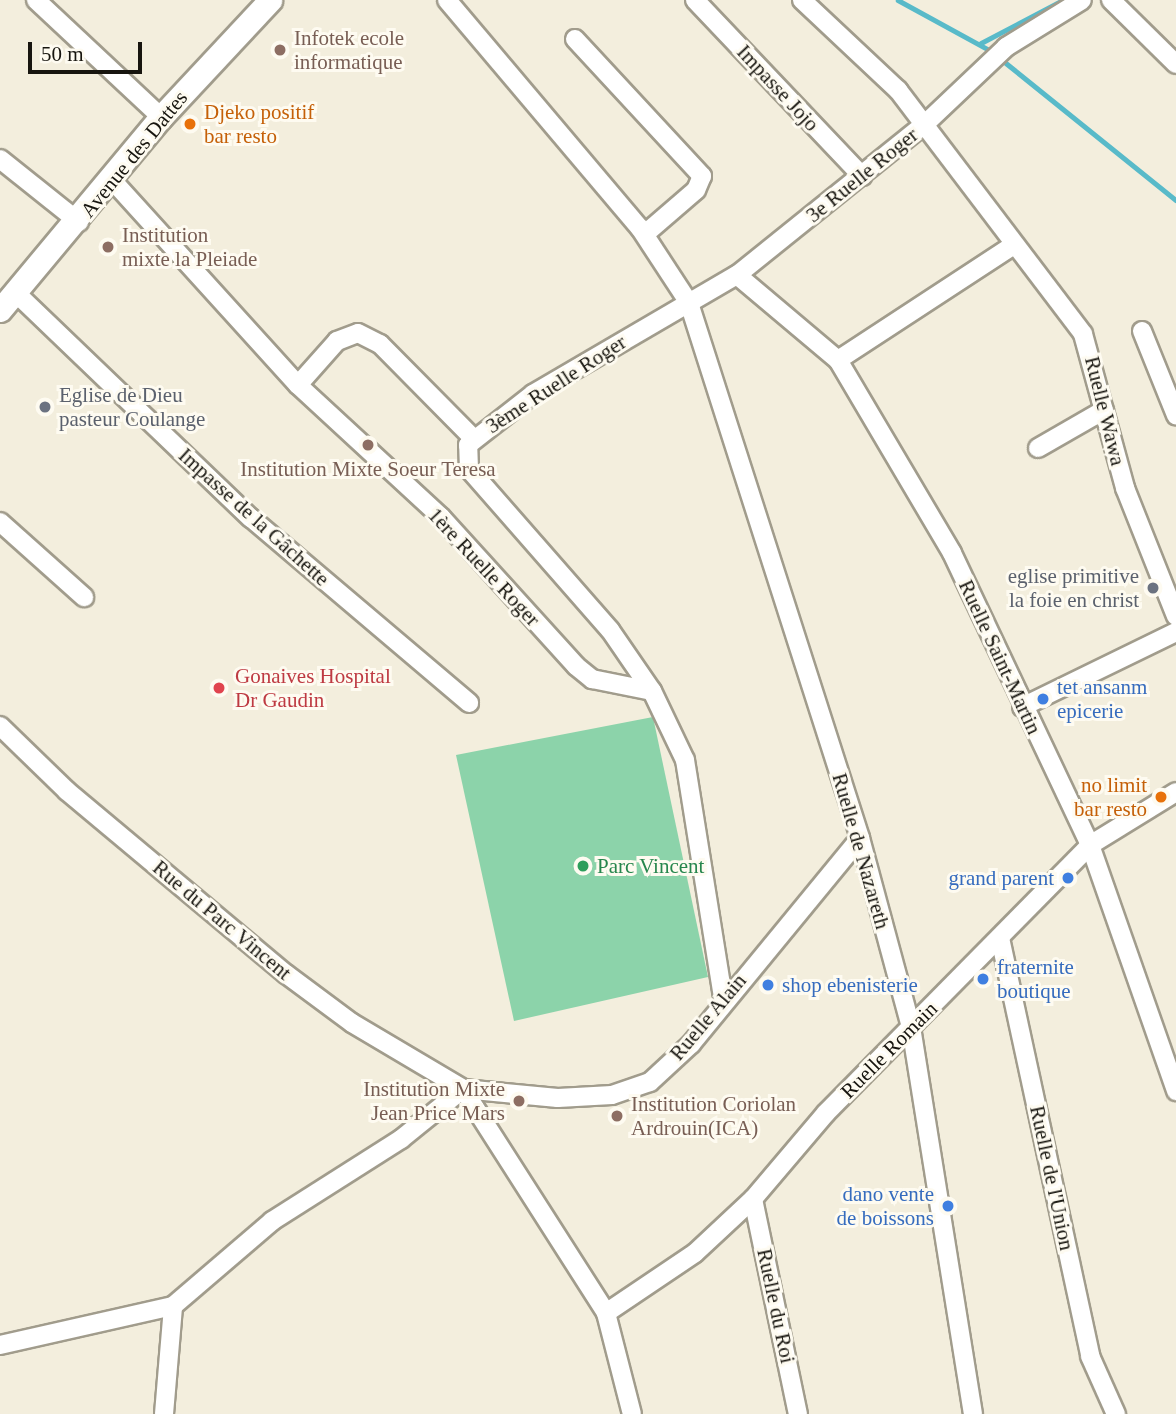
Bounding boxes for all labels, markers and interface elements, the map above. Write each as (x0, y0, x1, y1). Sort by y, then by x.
place label: Infotek ecole informatique (294, 25, 404, 75)
scale bar (32, 28, 145, 72)
street label: Impasse Jojo (732, 40, 824, 136)
text: 50 m (41, 42, 84, 66)
marker: Infotek ecole informatique (272, 42, 288, 58)
street label: Avenue des Dattes (75, 85, 193, 223)
place label: Djeko positif bar resto (204, 99, 314, 149)
marker: Djeko positif bar resto (182, 116, 198, 132)
street label: 3e Ruelle Roger (801, 122, 923, 228)
place label: Institution mixte la Pleiade (122, 222, 257, 272)
marker: Institution mixte la Pleiade (100, 239, 116, 255)
street label: 3ème Ruelle Roger (481, 329, 631, 439)
street label: Ruelle Wawa (1079, 354, 1131, 468)
place label: Eglise de Dieu pasteur Coulange (59, 382, 205, 432)
marker: Eglise de Dieu pasteur Coulange (37, 399, 53, 415)
marker: Institution Mixte Soeur Teresa (360, 437, 376, 453)
street label: Impasse de la Gâchette (173, 443, 335, 591)
place label: Institution Mixte Soeur Teresa (240, 456, 496, 482)
street label: 1ère Ruelle Roger (423, 503, 545, 631)
place label: eglise primitive la foie en christ (1008, 563, 1139, 613)
street label: Ruelle Saint-Martin (953, 576, 1047, 738)
marker: eglise primitive la foie en christ (1145, 580, 1161, 596)
place label: Gonaives Hospital Dr Gaudin (235, 663, 391, 713)
place label: tet ansanm epicerie (1057, 674, 1147, 724)
marker: Gonaives Hospital Dr Gaudin (209, 678, 229, 698)
marker: tet ansanm epicerie (1035, 691, 1051, 707)
street label: Ruelle de Nazareth (827, 770, 895, 932)
place label: no limit bar resto (1074, 772, 1147, 822)
marker: no limit bar resto (1153, 789, 1169, 805)
place label: Parc Vincent (597, 853, 705, 879)
street label: Rue du Parc Vincent (148, 855, 296, 985)
marker: Parc Vincent (575, 858, 591, 874)
place label: grand parent (948, 865, 1054, 891)
marker: grand parent (1060, 870, 1076, 886)
place label: fraternite boutique (997, 954, 1074, 1004)
street label: Ruelle Alain (664, 968, 752, 1066)
marker: fraternite boutique (975, 971, 991, 987)
place label: shop ebenisterie (782, 972, 918, 998)
marker: shop ebenisterie (760, 977, 776, 993)
street label: Ruelle Romain (835, 996, 943, 1104)
place label: Institution Mixte Jean Price Mars (363, 1076, 505, 1126)
place label: Institution Coriolan Ardrouin(ICA) (631, 1091, 796, 1141)
marker: Institution Mixte Jean Price Mars (511, 1093, 527, 1109)
street label: Ruelle de l'Union (1024, 1103, 1080, 1253)
marker: Institution Coriolan Ardrouin(ICA) (609, 1108, 625, 1124)
place label: dano vente de boissons (837, 1181, 934, 1231)
marker: dano vente de boissons (940, 1198, 956, 1214)
street label: Ruelle du Roi (752, 1246, 800, 1366)

